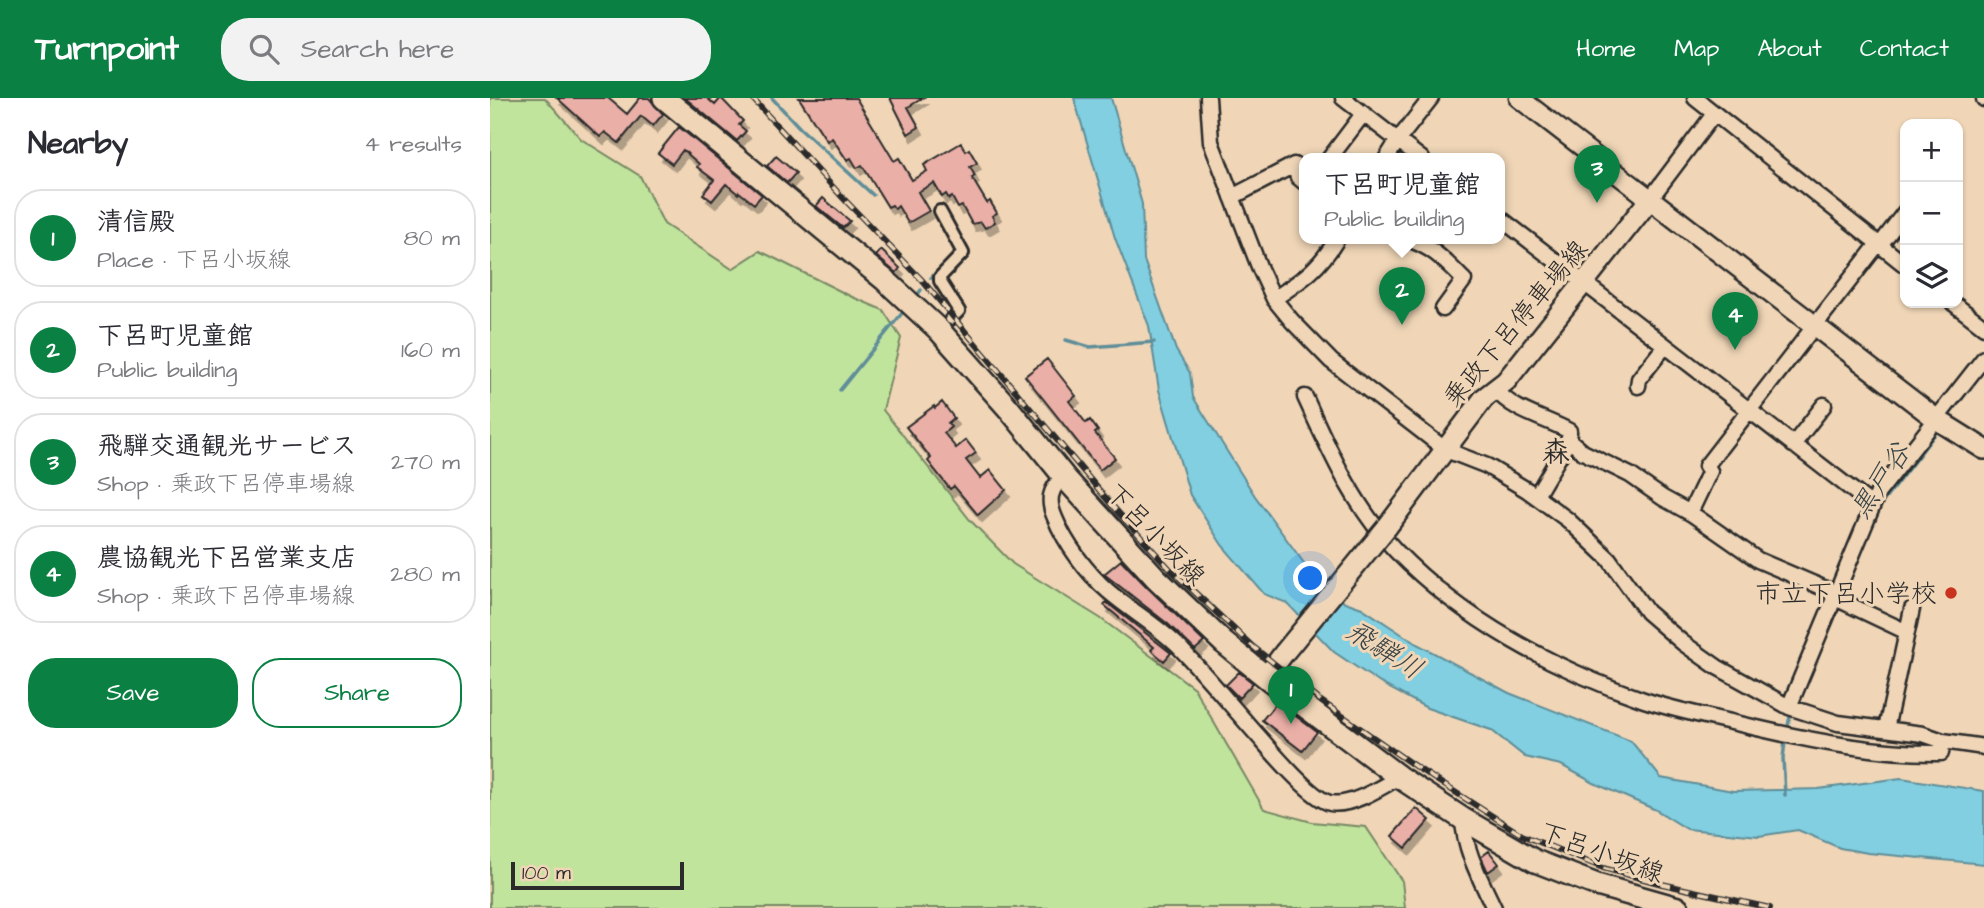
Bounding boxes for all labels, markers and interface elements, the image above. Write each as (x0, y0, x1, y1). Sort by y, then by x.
search box (221, 18, 711, 81)
text: Turnpoint (35, 26, 179, 72)
icon: search (245, 30, 283, 68)
text: Search here (301, 31, 454, 67)
text: Home (1576, 32, 1636, 66)
text: Map (1674, 32, 1719, 66)
text: About (1757, 32, 1822, 66)
text: Contact (1860, 32, 1949, 66)
map controls (1900, 119, 1963, 308)
button: + (1900, 119, 1963, 182)
text: Nearby (28, 123, 128, 165)
text: 4 results (364, 128, 462, 160)
pin: 3 (1574, 145, 1620, 203)
popup (1299, 153, 1505, 244)
text: 下呂町児童館 (1324, 167, 1480, 203)
button: − (1900, 182, 1963, 245)
text: Public building (1324, 203, 1464, 235)
text: 清信殿 (97, 204, 175, 240)
text: 1 (52, 222, 54, 254)
text: 80 m (403, 222, 460, 254)
street label: 乗政下呂停車場線 (1435, 232, 1596, 415)
text: Place · 下呂小坂線 (97, 244, 291, 276)
button: layers (1900, 245, 1963, 308)
pin: 2 (1379, 267, 1425, 325)
pin: 4 (1712, 292, 1758, 350)
text: 下呂町児童館 (97, 318, 253, 354)
text: 2 (46, 334, 60, 366)
text: 160 m (401, 334, 460, 366)
text: Public building (97, 354, 237, 386)
text: 飛騨交通観光サービス (97, 428, 356, 464)
district label: 森 (1542, 433, 1570, 472)
water label: 黒戸谷 (1842, 434, 1921, 527)
text: 3 (47, 446, 59, 478)
text: 270 m (391, 446, 460, 478)
text: Shop · 乗政下呂停車場線 (97, 468, 355, 500)
street label: 下呂小坂線 (1097, 475, 1213, 594)
text: 農協観光下呂営業支店 (97, 540, 357, 576)
text: 4 (45, 558, 61, 590)
text: 280 m (390, 558, 460, 590)
your location (1293, 561, 1327, 595)
place label: 市立下呂小学校 (1755, 576, 1937, 612)
text: Shop · 乗政下呂停車場線 (97, 580, 355, 612)
marker: 市立下呂小学校 (1943, 585, 1959, 601)
water label: 飛騨川 (1338, 611, 1430, 689)
button: Save (28, 658, 238, 728)
button: Share (252, 658, 462, 728)
pin: 1 (1268, 666, 1314, 724)
street label: 下呂小坂線 (1534, 814, 1669, 892)
scale bar (511, 859, 684, 891)
text: 100 m (522, 860, 571, 887)

